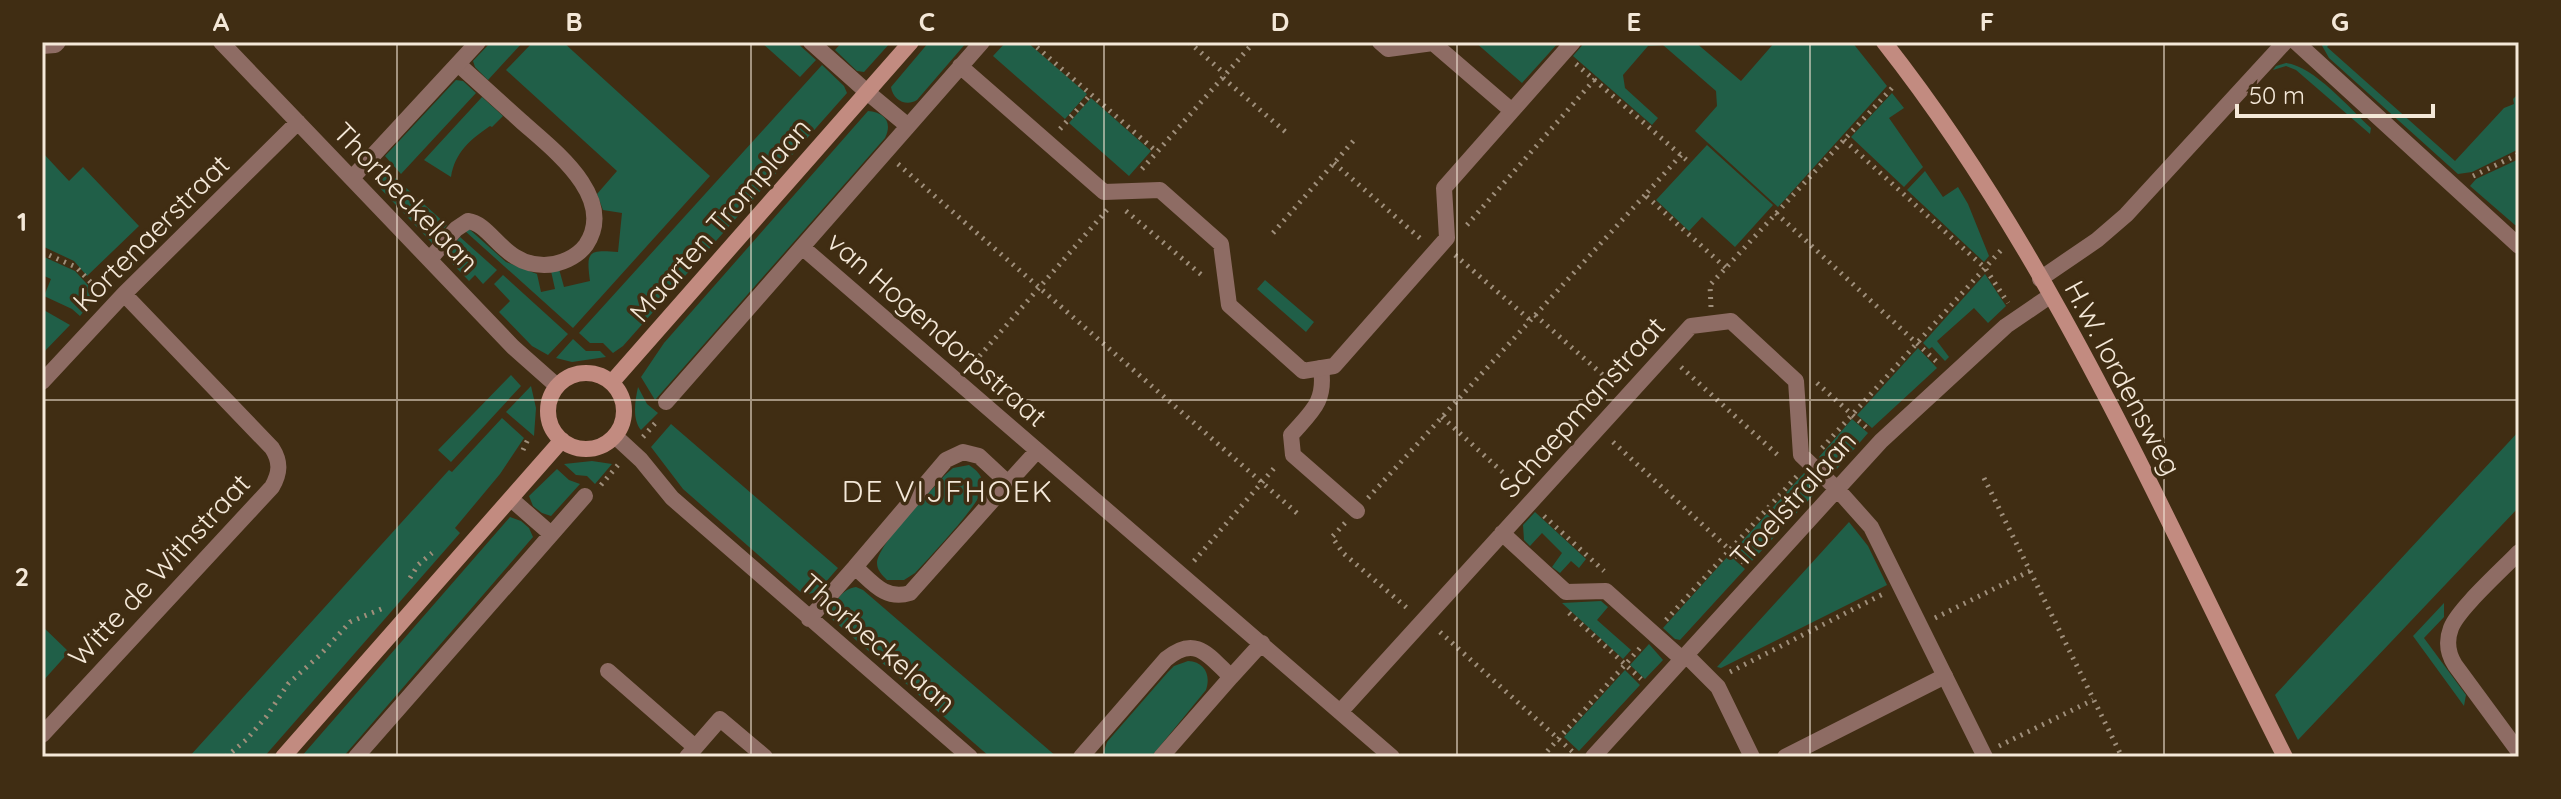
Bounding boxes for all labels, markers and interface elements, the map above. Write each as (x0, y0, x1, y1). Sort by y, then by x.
text: A (213, 5, 230, 38)
text: B (565, 5, 583, 38)
text: C (919, 5, 935, 38)
text: D (1271, 5, 1289, 38)
text: E (1627, 5, 1641, 38)
text: F (1980, 5, 1994, 38)
text: G (2331, 5, 2349, 38)
scale bar (2237, 68, 2433, 118)
text: 50 m (2249, 80, 2305, 110)
street label: Maarten Tromplaan (622, 111, 818, 329)
street label: Thorbeckelaan (326, 114, 487, 279)
street label: Kortenaerstraat (65, 147, 236, 318)
text: 1 (17, 205, 27, 238)
street label: van Hogendorpstraat (820, 224, 1054, 434)
street label: H.W. Iordensweg (2057, 274, 2189, 481)
street label: Schaepmanstraat (1491, 309, 1672, 504)
street label: Troelstralaan (1722, 423, 1863, 574)
street label: Witte de Withstraat (60, 466, 257, 673)
district label: DE VIJFHOEK (842, 472, 1054, 510)
text: 2 (15, 560, 29, 593)
street label: Thorbeckelaan (793, 566, 963, 720)

